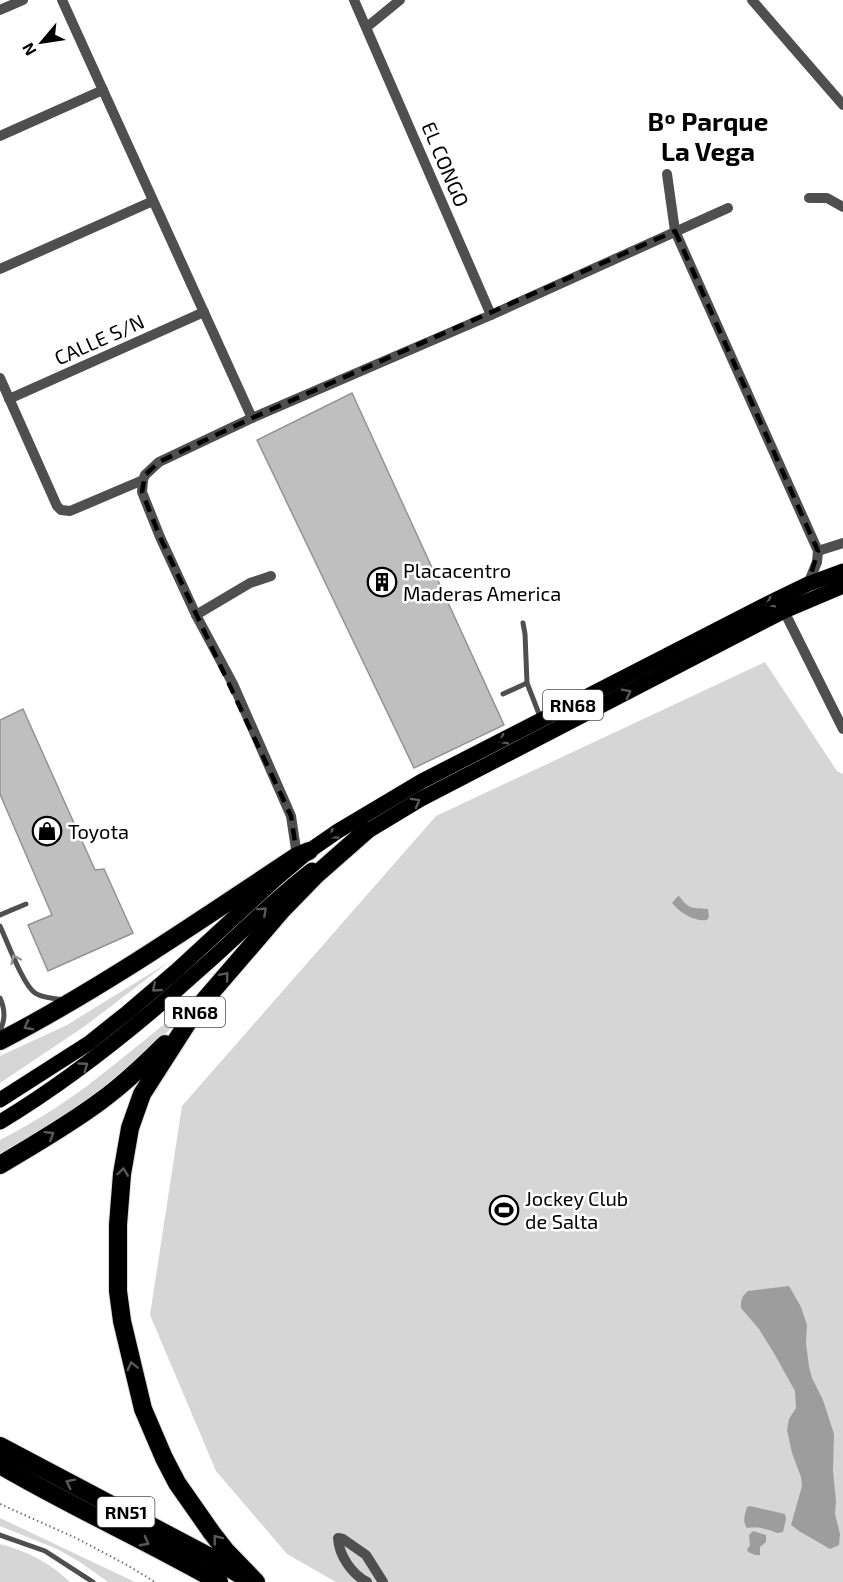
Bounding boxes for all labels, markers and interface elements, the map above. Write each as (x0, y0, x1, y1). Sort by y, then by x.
north arrow (12, 12, 72, 72)
text: N (17, 40, 40, 59)
district label: Bº Parque La Vega (648, 105, 768, 166)
street label: EL CONGO (417, 118, 475, 210)
street label: CALLE S/N (50, 309, 148, 369)
place label: Placacentro Maderas America (403, 558, 561, 605)
building icon: Placacentro Maderas America (366, 566, 398, 598)
one-way arrow (765, 595, 776, 607)
one-way arrow (620, 689, 631, 700)
road number: RN68 (543, 690, 603, 720)
one-way arrow (499, 733, 510, 744)
one-way arrow (410, 798, 421, 809)
shop icon: Toyota (31, 815, 63, 847)
place label: Toyota (68, 819, 129, 843)
one-way arrow (329, 827, 339, 839)
one-way arrow (256, 907, 266, 918)
one-way arrow (11, 955, 23, 966)
one-way arrow (217, 972, 228, 983)
one-way arrow (152, 981, 163, 992)
road number: RN68 (165, 997, 225, 1027)
one-way arrow (24, 1019, 35, 1030)
one-way arrow (77, 1063, 88, 1074)
one-way arrow (44, 1130, 54, 1142)
one-way arrow (116, 1168, 128, 1177)
place label: Jockey Club de Salta (525, 1186, 628, 1233)
sports icon: Jockey Club de Salta (488, 1194, 520, 1226)
one-way arrow (126, 1361, 139, 1371)
one-way arrow (66, 1479, 77, 1490)
road number: RN51 (98, 1497, 154, 1527)
one-way arrow (138, 1535, 149, 1546)
one-way arrow (213, 1535, 224, 1546)

